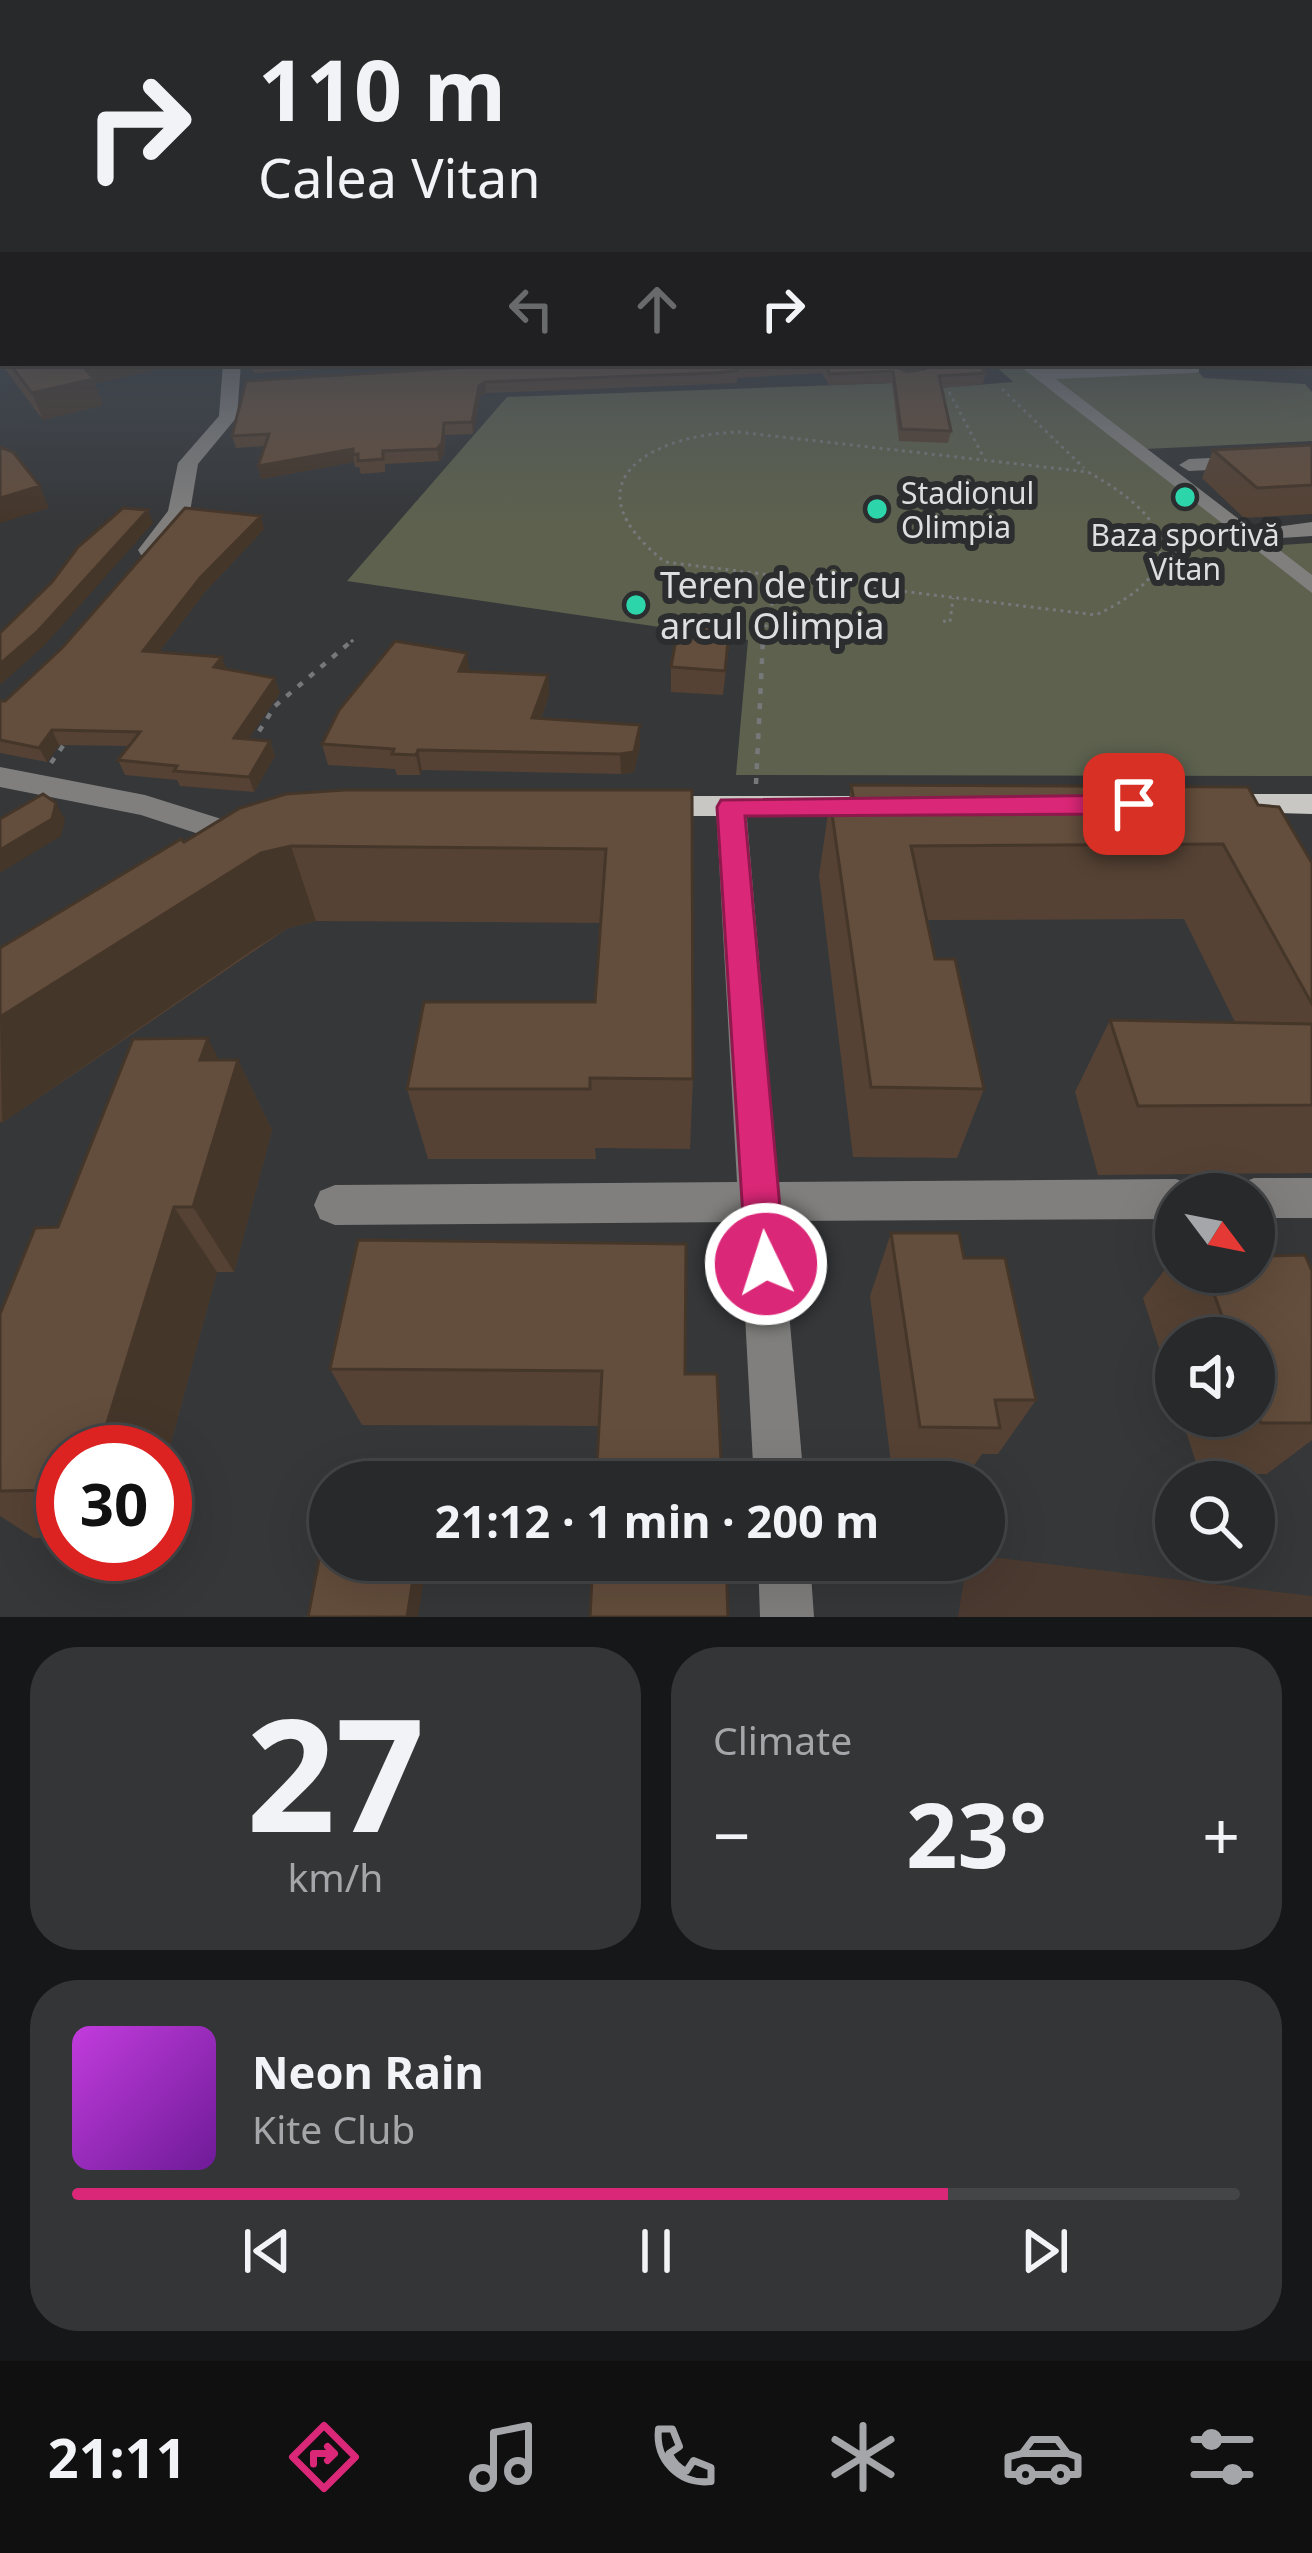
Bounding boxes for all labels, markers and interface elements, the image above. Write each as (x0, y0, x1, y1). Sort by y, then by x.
text: 110 m (258, 31, 506, 146)
icon: right (60, 48, 216, 204)
text: Calea Vitan (258, 140, 541, 214)
icon: left (498, 276, 564, 342)
icon: ahead (624, 276, 690, 342)
icon: right (750, 276, 816, 342)
place label: Stadionul Olimpia (901, 472, 1034, 547)
marker: Baza sportivă Vitan (1172, 484, 1198, 510)
marker: Stadionul Olimpia (864, 496, 890, 522)
place label: Baza sportivă Vitan (1090, 514, 1280, 589)
place label: Teren de tir cu arcul Olimpia (660, 560, 902, 650)
marker: Teren de tir cu arcul Olimpia (623, 592, 649, 618)
pin (1083, 753, 1185, 855)
icon: arrive (1101, 771, 1167, 837)
north arrow (1155, 1173, 1275, 1293)
map controls (1155, 1173, 1275, 1581)
position arrow (703, 1201, 829, 1327)
button: sound (1155, 1317, 1275, 1437)
speed limit sign: 30 (36, 1425, 192, 1581)
button: search (1155, 1461, 1275, 1581)
text: 21:12 · 1 min · 200 m (435, 1490, 879, 1551)
text: 27 (246, 1665, 425, 1878)
text: Climate (713, 1713, 852, 1766)
text: 23° (906, 1772, 1047, 1894)
text: − (713, 1789, 751, 1879)
text: + (1202, 1789, 1240, 1879)
text: km/h (288, 1850, 383, 1903)
text: Neon Rain (252, 2041, 484, 2102)
text: Kite Club (252, 2102, 415, 2155)
icon: previous (234, 2218, 300, 2284)
icon: pause (623, 2218, 689, 2284)
icon: next (1012, 2218, 1078, 2284)
icon: directions (282, 2415, 366, 2499)
icon: music (462, 2415, 546, 2499)
icon: phone (641, 2415, 725, 2499)
icon: climate (821, 2415, 905, 2499)
icon: car (1001, 2415, 1085, 2499)
icon: filters (1180, 2415, 1264, 2499)
text: 21:11 (48, 2420, 187, 2494)

